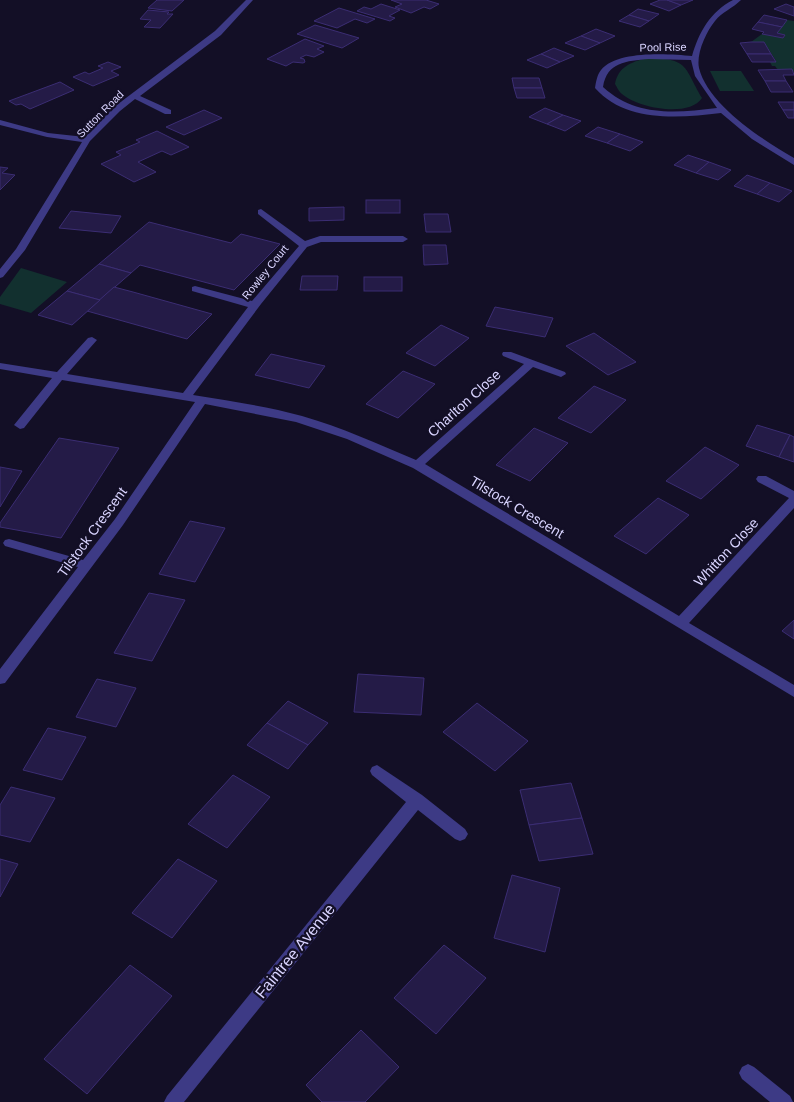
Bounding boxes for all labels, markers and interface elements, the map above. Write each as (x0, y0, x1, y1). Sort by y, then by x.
street label: Pool Rise (639, 41, 687, 53)
street label: Sutton Road (74, 88, 126, 140)
street label: Rowley Court (240, 243, 290, 301)
street label: Charlton Close (424, 366, 504, 440)
street label: Tilstock Crescent (467, 473, 567, 541)
street label: Tilstock Crescent (54, 484, 130, 580)
street label: Whitton Close (690, 515, 762, 589)
street label: Faintree Avenue (252, 900, 338, 1002)

